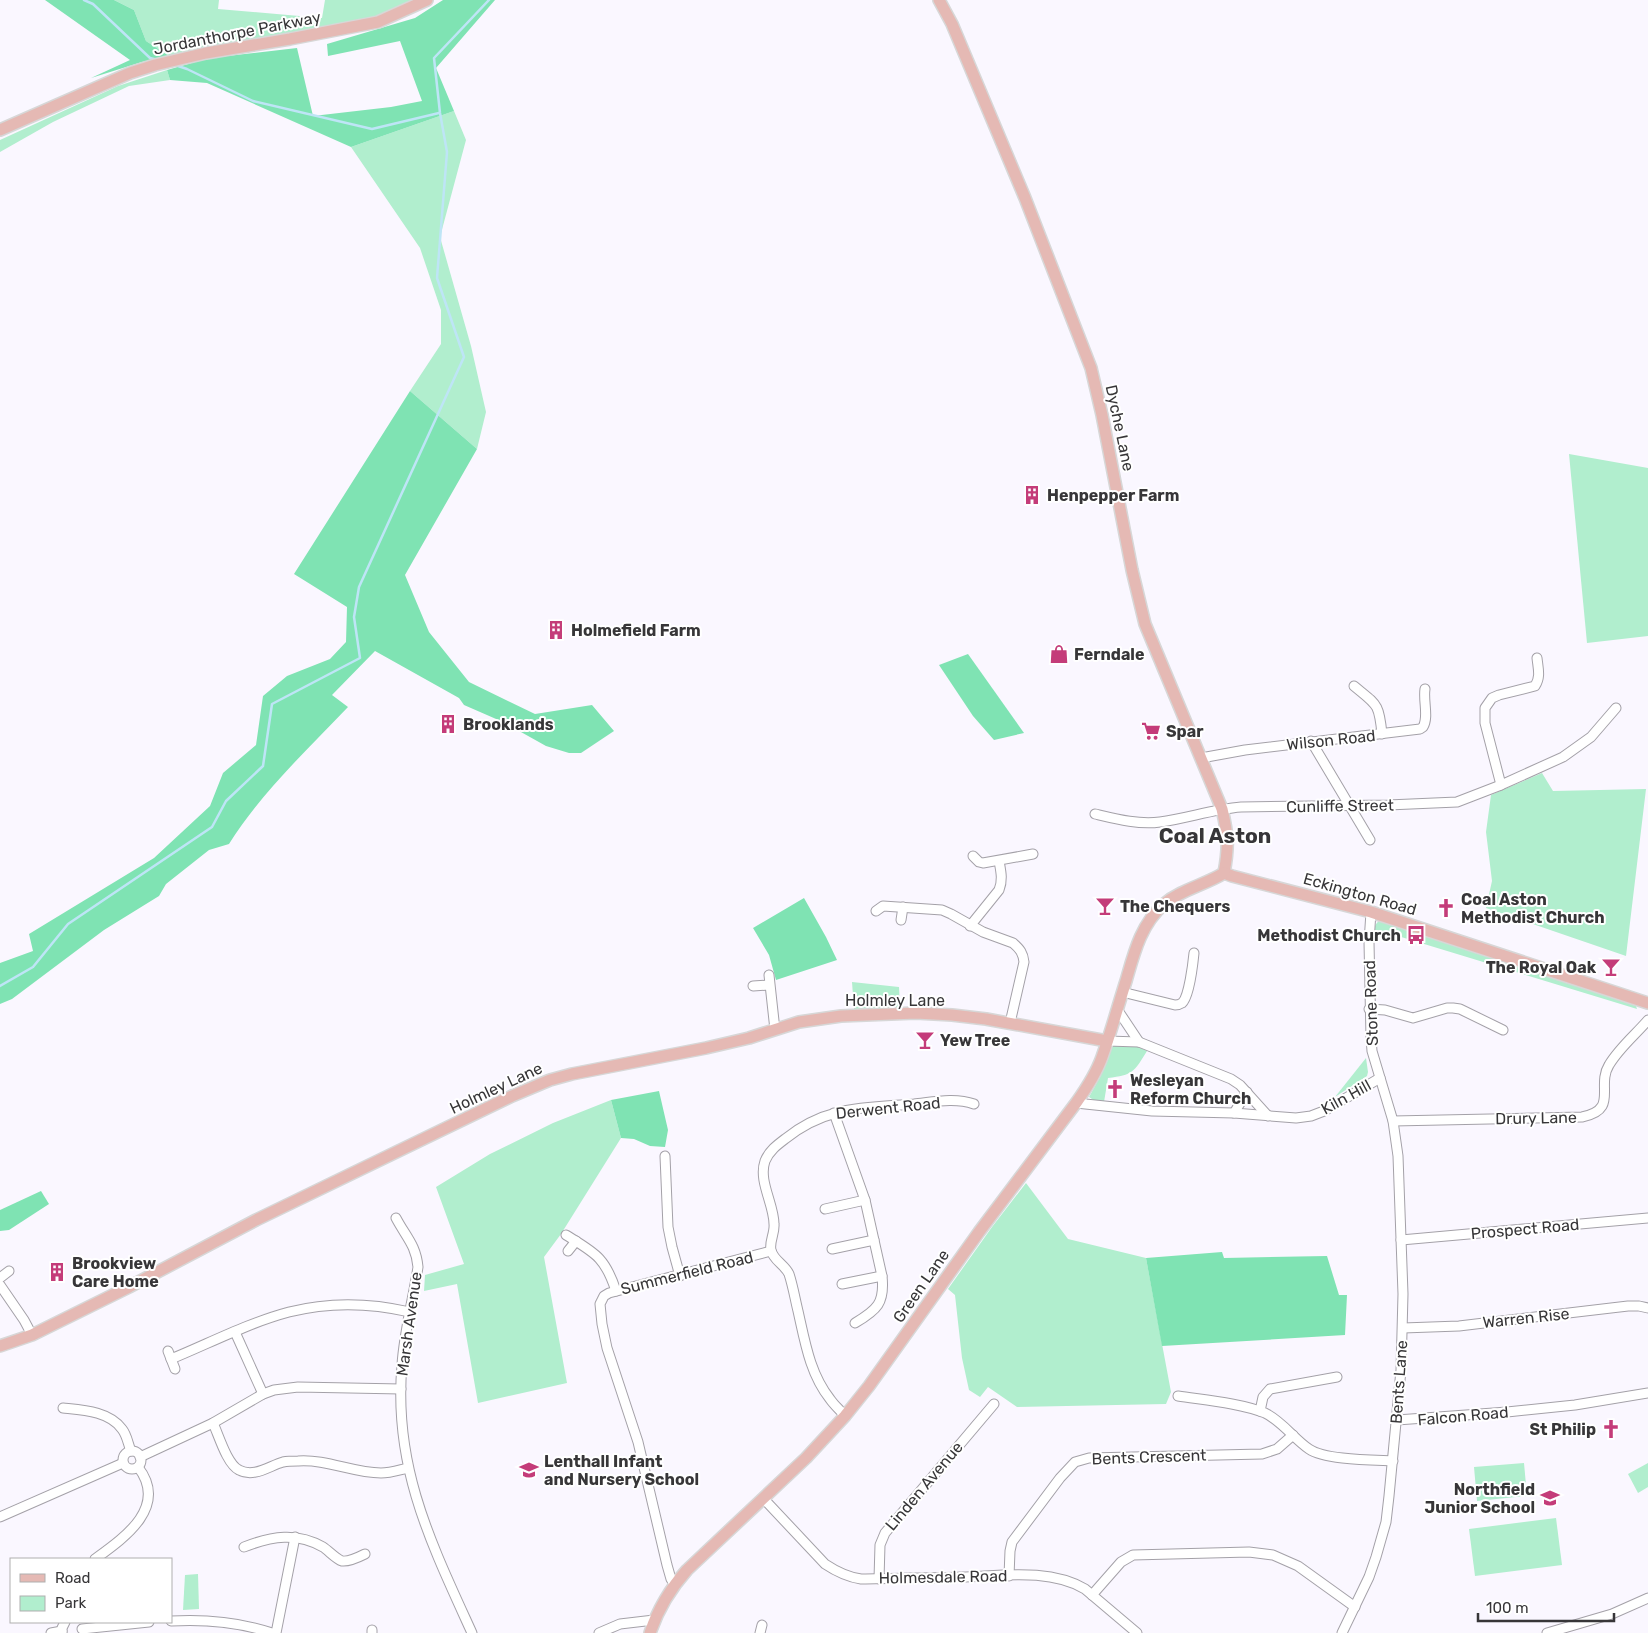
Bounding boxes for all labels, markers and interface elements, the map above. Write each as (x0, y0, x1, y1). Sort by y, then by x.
street label: Jordanthorpe Parkway (152, 7, 323, 59)
street label: Dyche Lane (1102, 383, 1138, 473)
building icon: Henpepper Farm (1021, 484, 1043, 506)
place label: Henpepper Farm (1047, 486, 1179, 505)
building icon: Holmefield Farm (545, 619, 567, 641)
place label: Holmefield Farm (571, 621, 701, 640)
shop icon: Ferndale (1048, 643, 1070, 665)
place label: Ferndale (1074, 645, 1144, 664)
building icon: Brooklands (437, 713, 459, 735)
place label: Brooklands (463, 715, 554, 734)
supermarket icon: Spar (1140, 720, 1162, 742)
place label: Spar (1166, 722, 1204, 741)
street label: Wilson Road (1286, 726, 1376, 754)
street label: Cunliffe Street (1286, 796, 1394, 816)
district label: Coal Aston (1159, 823, 1271, 848)
street label: Eckington Road (1301, 869, 1419, 919)
place label: Coal Aston Methodist Church (1461, 890, 1605, 927)
bar icon: The Chequers (1094, 895, 1116, 917)
place label: The Chequers (1120, 897, 1230, 916)
church icon: Coal Aston Methodist Church (1435, 897, 1457, 919)
bus stop icon: Methodist Church (1405, 924, 1427, 946)
place label: Methodist Church (1257, 926, 1401, 945)
bar icon: The Royal Oak (1600, 956, 1622, 978)
place label: The Royal Oak (1486, 958, 1597, 977)
street label: Stone Road (1360, 960, 1382, 1046)
street label: Holmley Lane (845, 991, 945, 1010)
bar icon: Yew Tree (914, 1029, 936, 1051)
place label: Yew Tree (940, 1031, 1010, 1050)
street label: Holmley Lane (447, 1058, 545, 1118)
place label: Wesleyan Reform Church (1130, 1071, 1251, 1108)
street label: Kiln Hill (1318, 1076, 1374, 1118)
church icon: Wesleyan Reform Church (1104, 1078, 1126, 1100)
street label: Derwent Road (835, 1093, 941, 1123)
street label: Drury Lane (1495, 1108, 1577, 1128)
street label: Prospect Road (1470, 1215, 1580, 1243)
street label: Green Lane (889, 1246, 953, 1326)
street label: Summerfield Road (619, 1247, 755, 1299)
place label: Brookview Care Home (72, 1254, 159, 1291)
building icon: Brookview Care Home (46, 1261, 68, 1283)
street label: Marsh Avenue (392, 1271, 426, 1377)
street label: Warren Rise (1482, 1304, 1570, 1332)
street label: Bents Lane (1387, 1339, 1411, 1425)
street label: Falcon Road (1417, 1403, 1509, 1429)
church icon: St Philip (1600, 1418, 1622, 1440)
place label: St Philip (1529, 1420, 1596, 1439)
street label: Linden Avenue (881, 1438, 967, 1534)
street label: Bents Crescent (1091, 1446, 1207, 1468)
place label: Lenthall Infant and Nursery School (544, 1452, 699, 1489)
school or university icon: Lenthall Infant and Nursery School (518, 1459, 540, 1481)
place label: Northfield Junior School (1424, 1480, 1535, 1517)
school or university icon: Northfield Junior School (1539, 1487, 1561, 1509)
legend (10, 1558, 172, 1623)
street label: Holmesdale Road (878, 1566, 1008, 1588)
text: Road (55, 1569, 91, 1587)
scale bar (1478, 1590, 1614, 1622)
text: Park (55, 1594, 86, 1612)
text: 100 m (1486, 1599, 1528, 1617)

